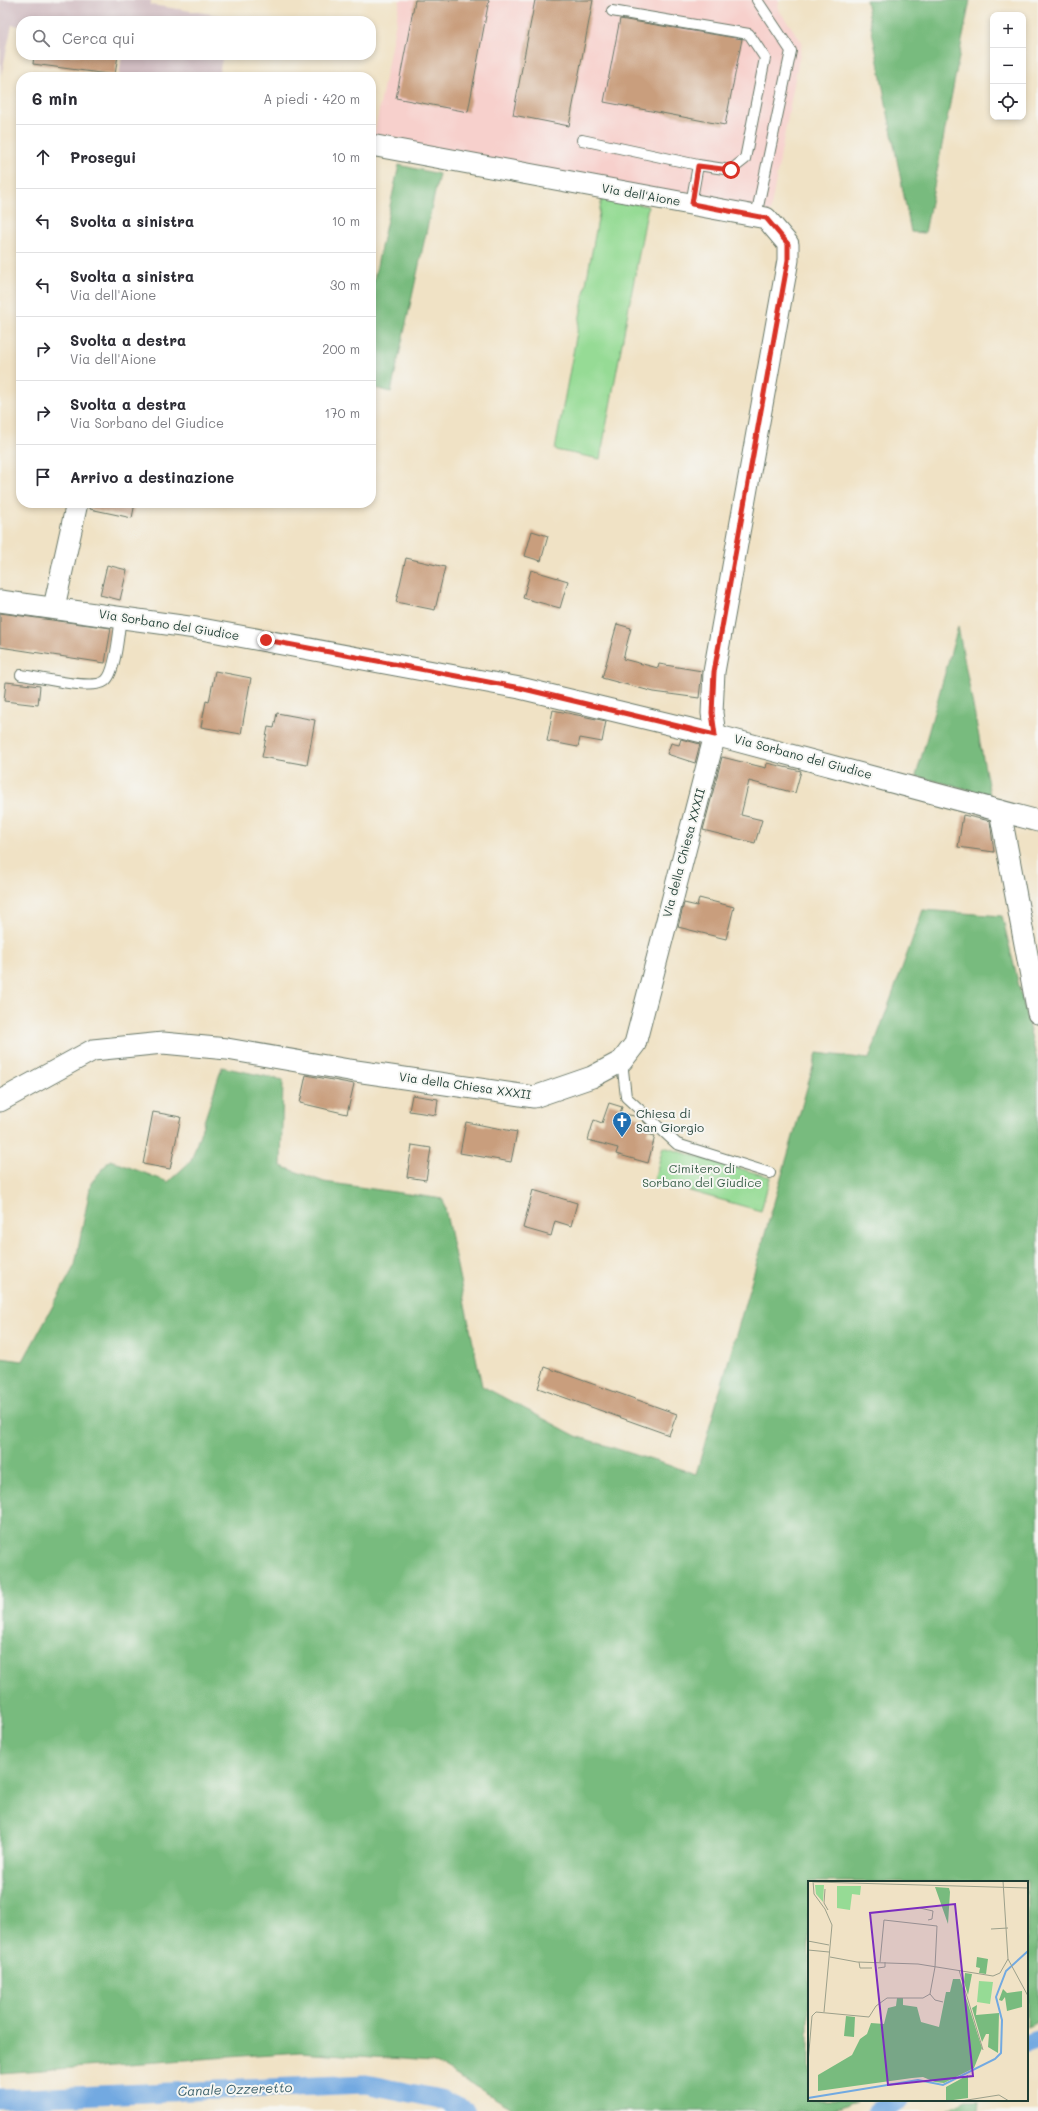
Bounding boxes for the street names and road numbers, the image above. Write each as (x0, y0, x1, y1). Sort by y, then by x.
street label: Via dell'Aione (601, 179, 682, 209)
street label: Via Sorbano del Giudice (98, 605, 241, 643)
street label: Via Sorbano del Giudice (733, 730, 874, 782)
street label: Via della Chiesa XXXII (658, 786, 708, 919)
street label: Via della Chiesa XXXII (398, 1068, 532, 1102)

